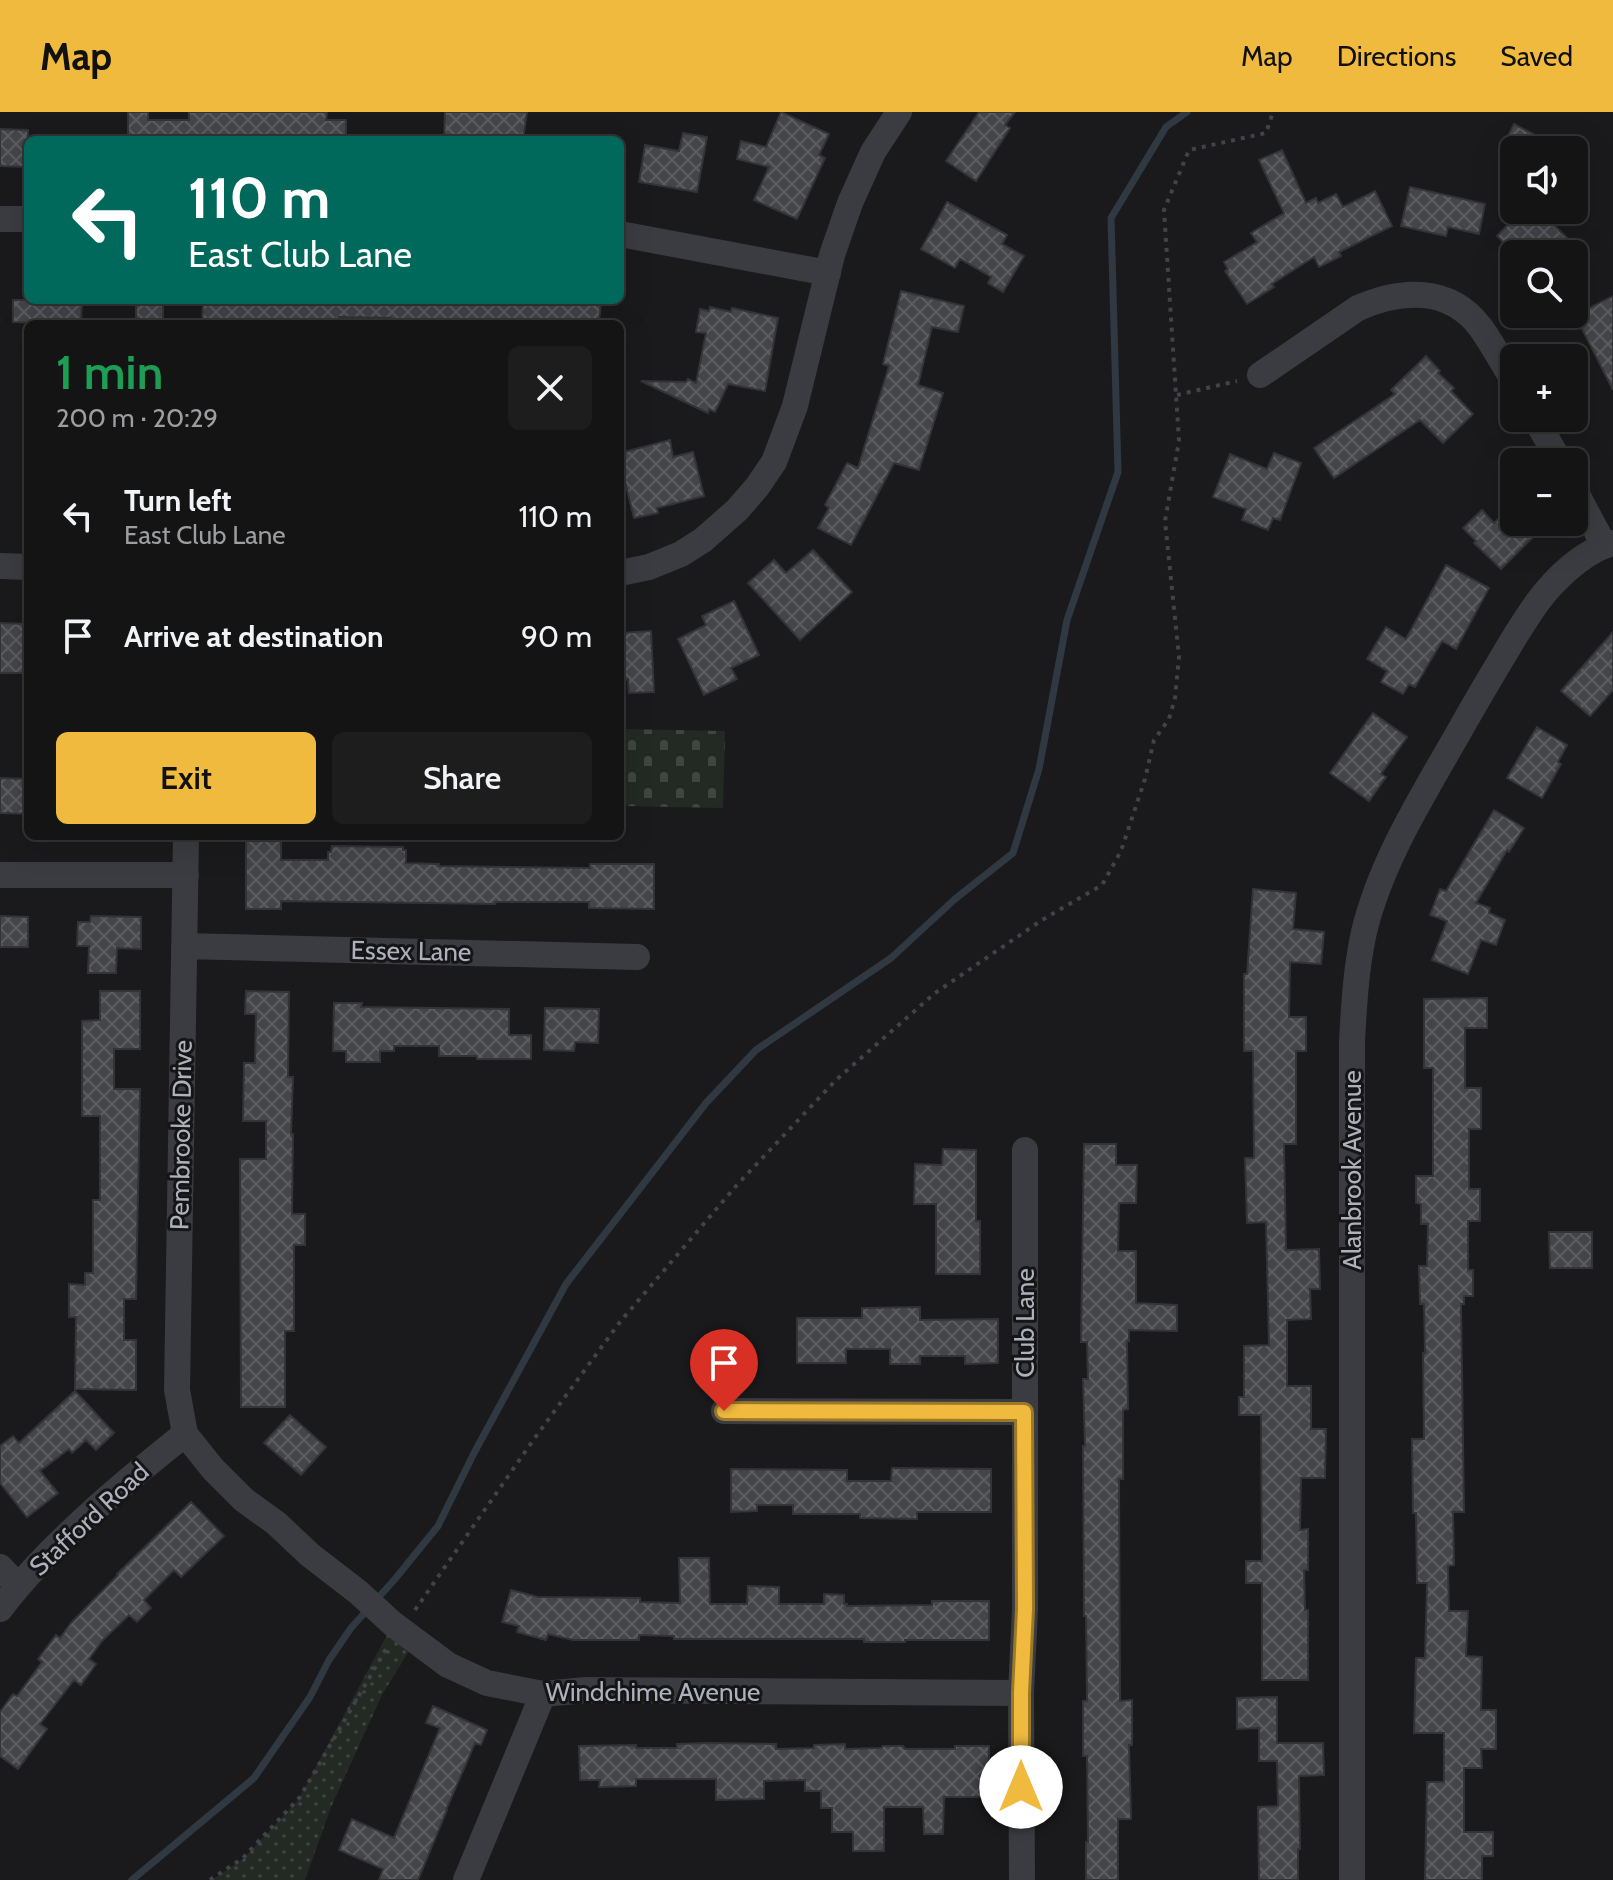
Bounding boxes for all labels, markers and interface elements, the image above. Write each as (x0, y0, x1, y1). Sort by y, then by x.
text: Map (40, 33, 112, 80)
text: Map (1241, 39, 1293, 73)
text: Directions (1337, 39, 1456, 73)
text: Saved (1500, 39, 1573, 73)
map controls (1500, 136, 1588, 536)
button: sound (1500, 136, 1588, 224)
text: 110 m (188, 164, 330, 232)
icon: left (56, 168, 160, 272)
text: East Club Lane (188, 232, 412, 276)
button: search (1500, 240, 1588, 328)
text: 1 min (56, 343, 163, 401)
button: + (1500, 344, 1588, 432)
button: close (508, 346, 592, 430)
text: 200 m · 20:29 (56, 402, 218, 434)
button: − (1500, 448, 1588, 536)
text: Turn left (124, 482, 232, 519)
icon: left (56, 494, 100, 538)
text: 110 m (518, 498, 592, 535)
text: East Club Lane (124, 519, 286, 551)
icon: arrive (56, 614, 100, 658)
text: Arrive at destination (124, 618, 384, 655)
text: 90 m (521, 618, 592, 655)
button: Exit (56, 732, 316, 824)
button: Share (332, 732, 592, 824)
street label: Essex Lane (350, 934, 472, 968)
street label: Pembrooke Drive (163, 1040, 199, 1230)
street label: Alanbrook Avenue (1336, 1070, 1368, 1270)
street label: Club Lane (1009, 1268, 1041, 1378)
pin (690, 1329, 758, 1411)
icon: arrive (702, 1341, 746, 1385)
street label: Stafford Road (23, 1456, 155, 1582)
street label: Windchime Avenue (546, 1676, 760, 1708)
position arrow (979, 1745, 1063, 1829)

